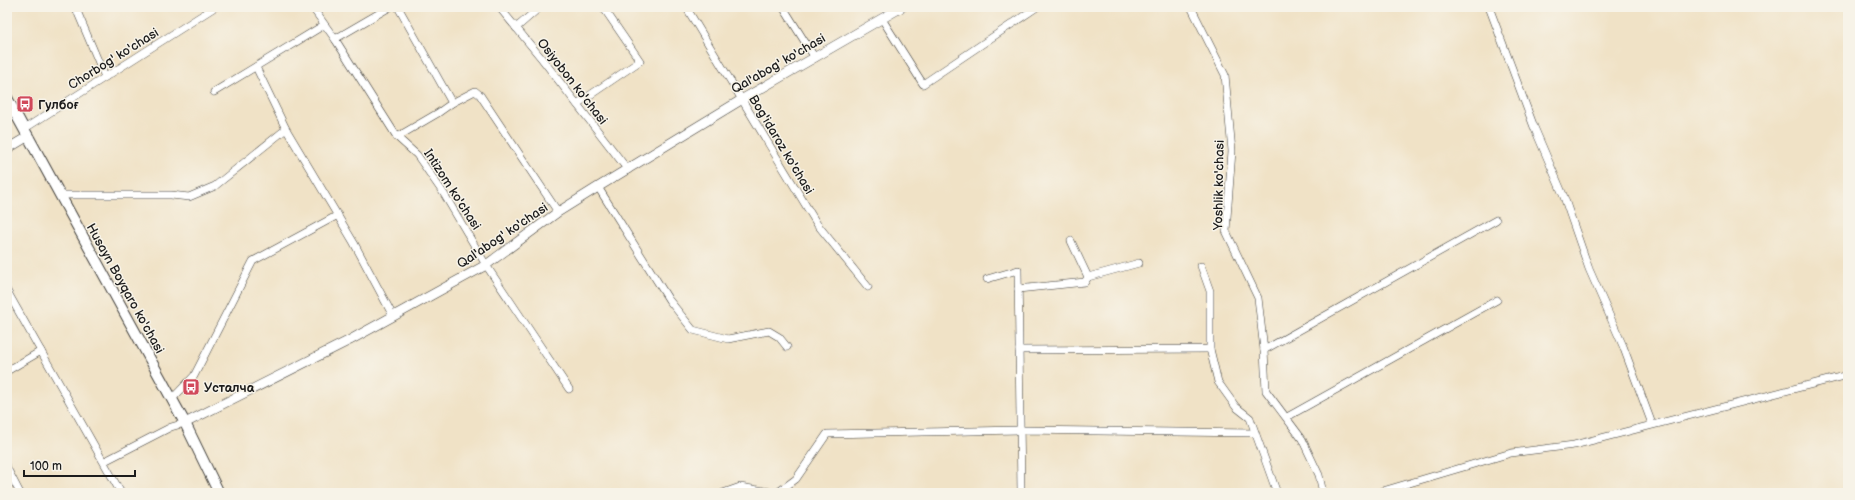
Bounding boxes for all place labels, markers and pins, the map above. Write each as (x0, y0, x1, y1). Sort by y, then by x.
bus stop icon: Гулбоғ (15, 94, 35, 114)
place label: Гулбоғ (38, 97, 80, 113)
bus stop icon: Усталча (181, 377, 201, 397)
place label: Усталча (204, 380, 255, 396)

